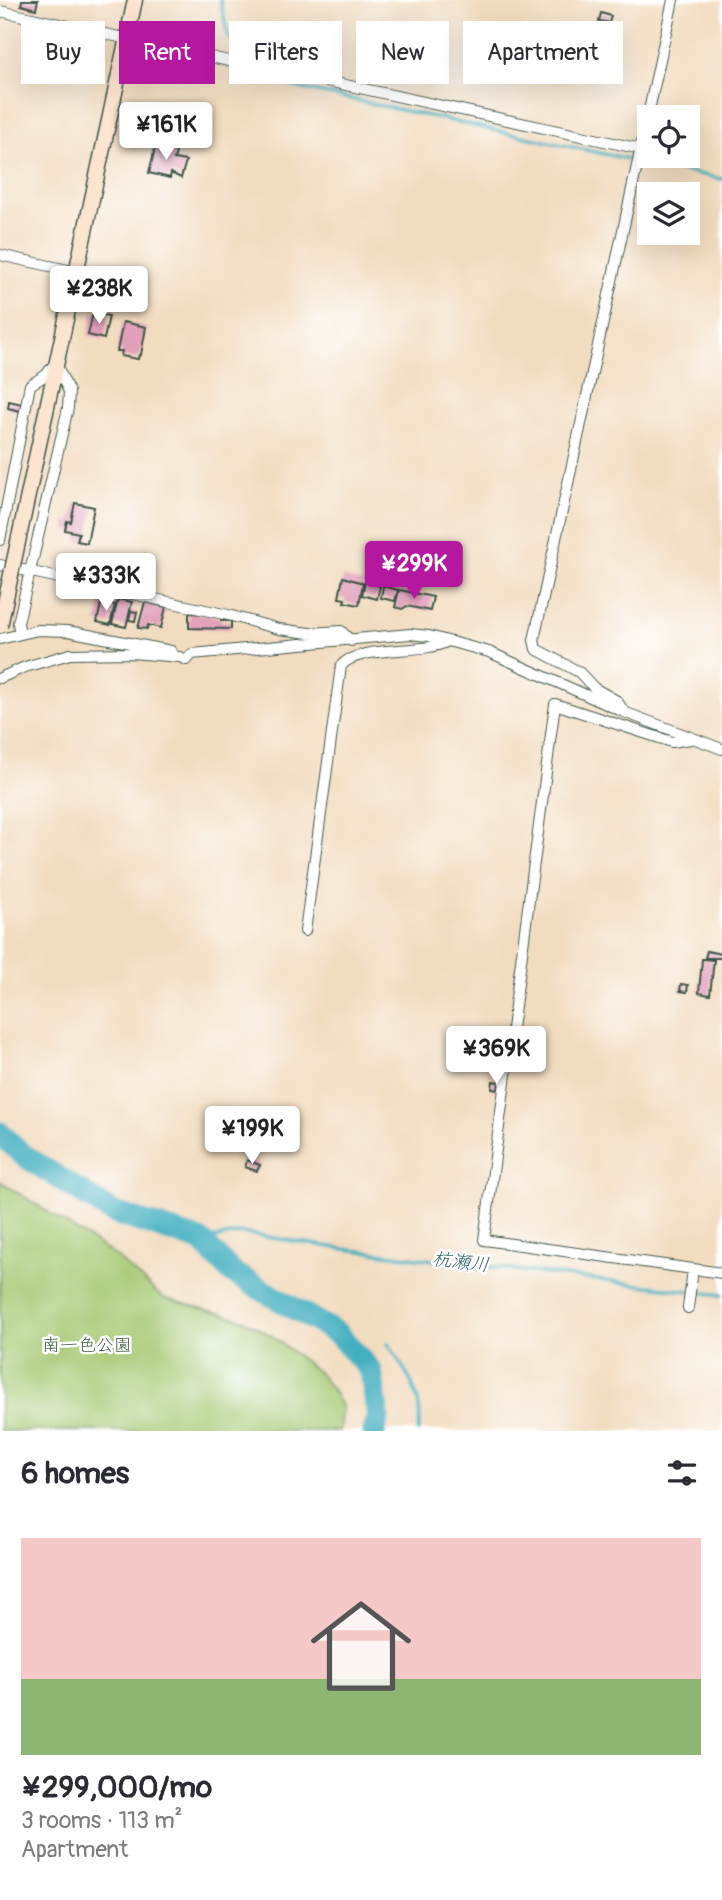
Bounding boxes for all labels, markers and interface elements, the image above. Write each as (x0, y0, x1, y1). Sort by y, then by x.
chip: Buy (21, 21, 105, 84)
chip: Rent (119, 21, 215, 84)
chip: Filters (229, 21, 342, 84)
chip: New (356, 21, 449, 84)
chip: Apartment (463, 21, 623, 84)
pin: ¥161K (117, 102, 215, 162)
map controls (637, 105, 700, 245)
button: locate (637, 105, 700, 168)
text: ¥161K (135, 110, 197, 139)
button: layers (637, 182, 700, 245)
pin: ¥238K (50, 266, 148, 326)
text: ¥238K (66, 274, 132, 303)
pin: ¥299K (365, 542, 463, 601)
text: ¥299K (381, 549, 447, 578)
pin: ¥333K (57, 554, 155, 613)
text: ¥333K (72, 561, 140, 590)
pin: ¥369K (447, 1026, 545, 1086)
text: ¥369K (462, 1034, 530, 1063)
pin: ¥199K (203, 1106, 301, 1166)
text: ¥199K (221, 1114, 283, 1143)
water label: 杭瀬川 (431, 1247, 491, 1277)
park label: 南一色公園 (42, 1334, 132, 1357)
icon: filters (663, 1454, 701, 1492)
text: 6 homes (21, 1455, 129, 1492)
icon: home (298, 1583, 424, 1709)
text: ¥299,000/mo (21, 1769, 212, 1806)
text: 3 rooms · 113 m² (21, 1806, 182, 1835)
text: Apartment (21, 1835, 128, 1864)

